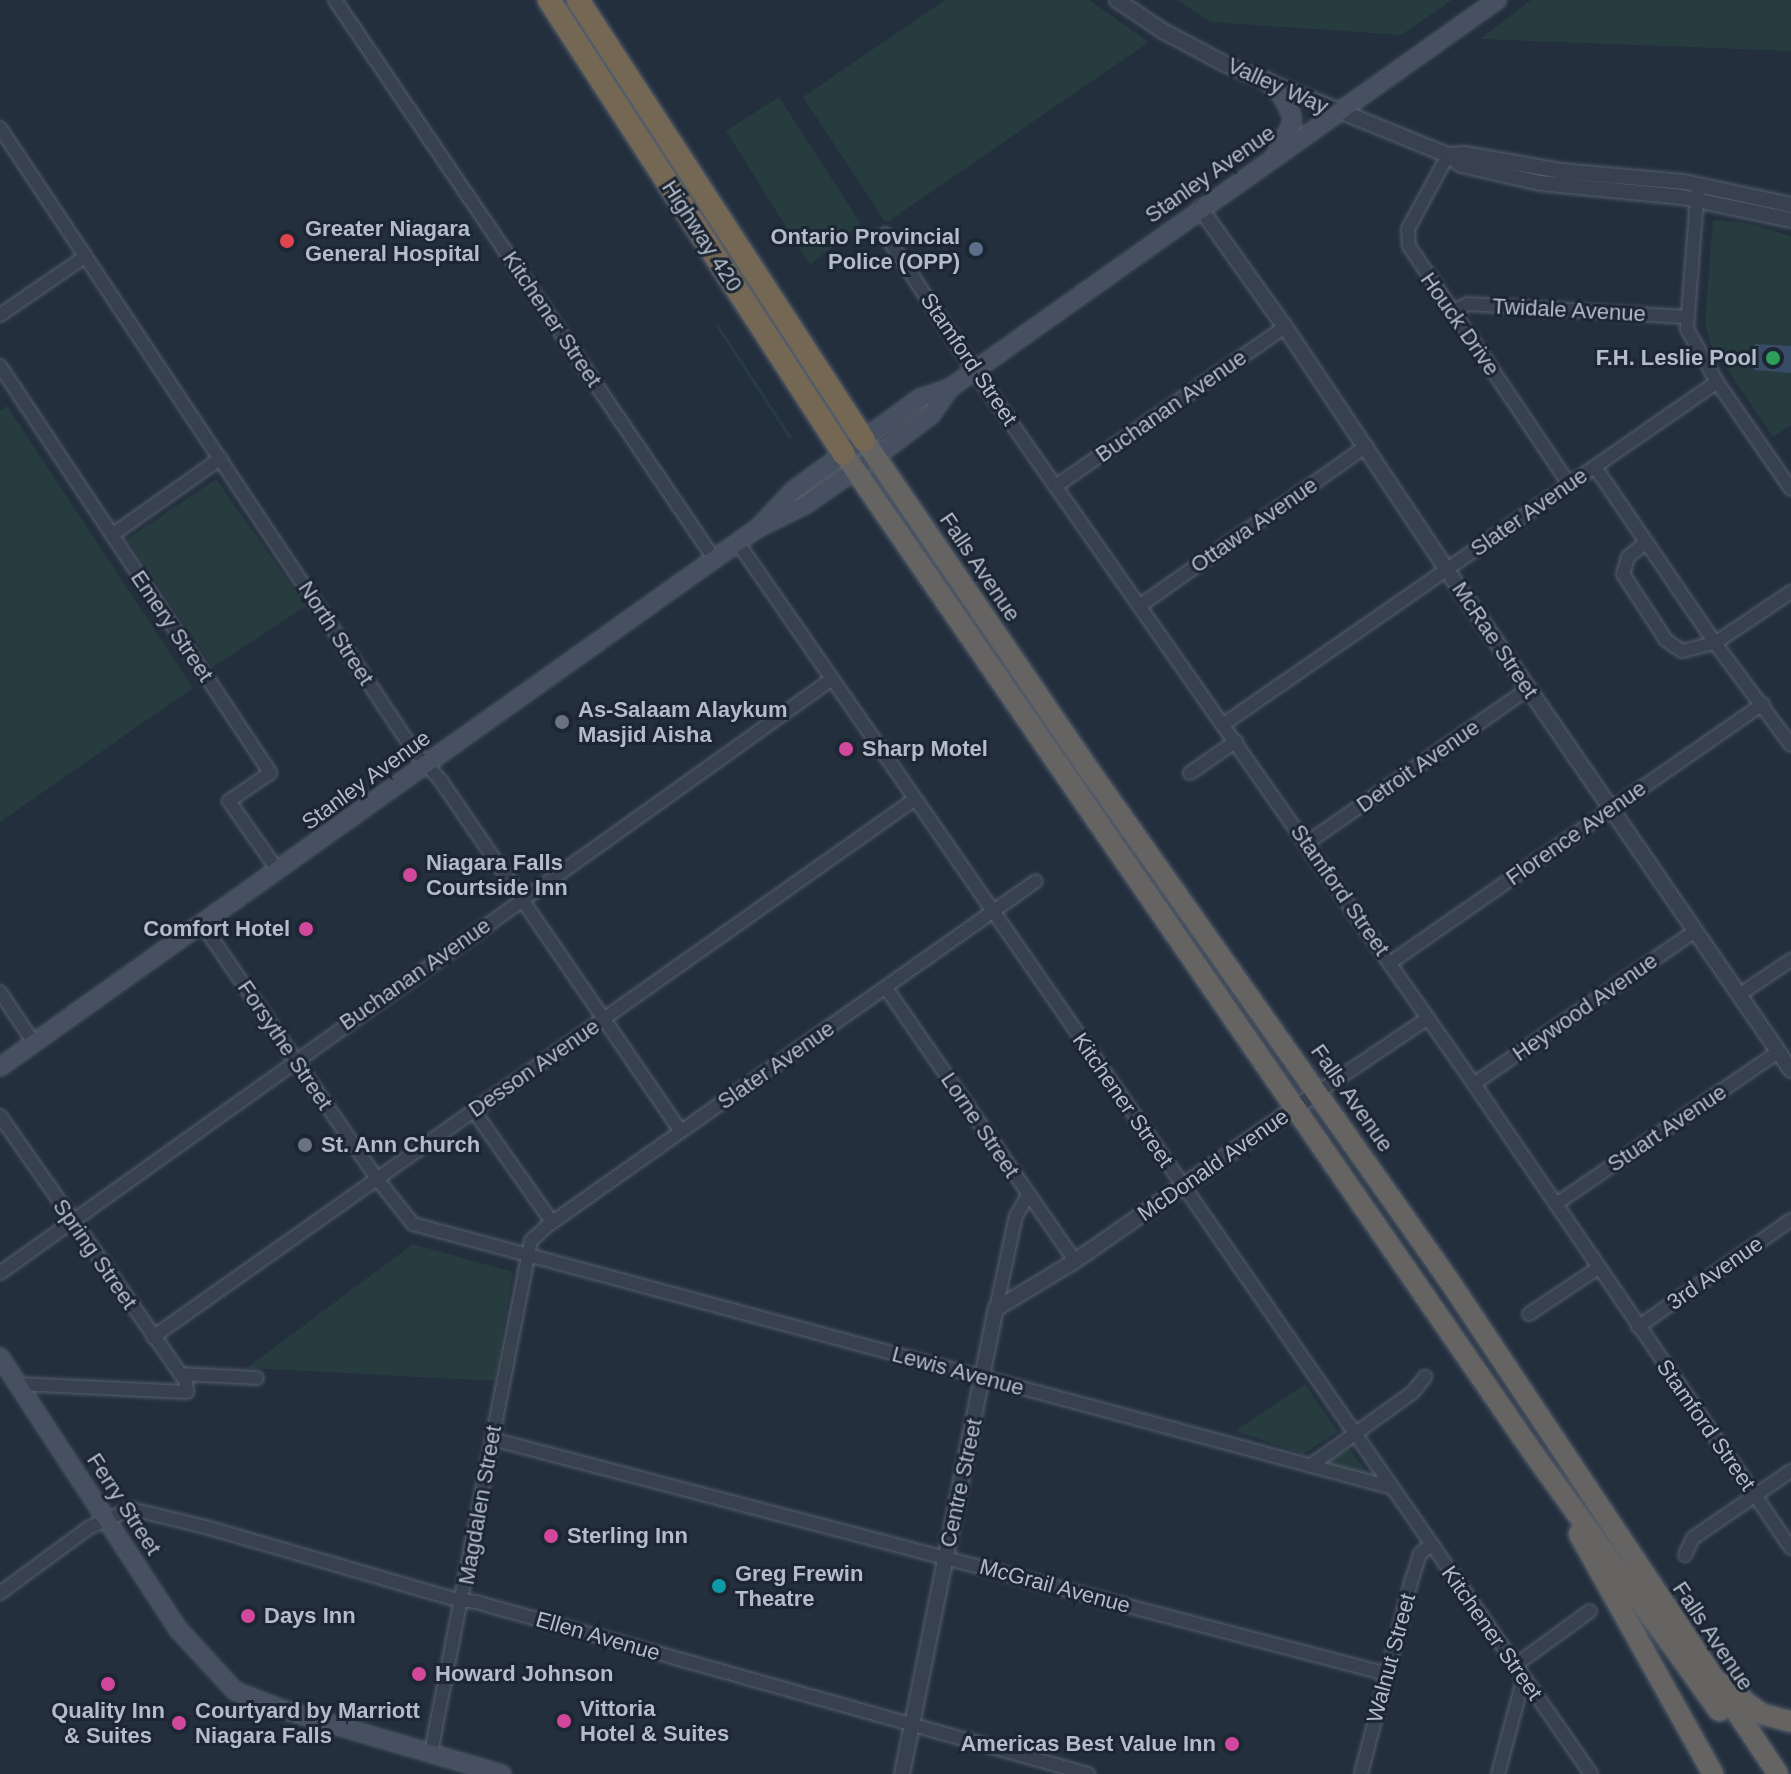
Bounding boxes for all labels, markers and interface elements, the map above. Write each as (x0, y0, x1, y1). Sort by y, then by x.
street label: Valley Way (1223, 52, 1333, 120)
street label: Stanley Avenue (1139, 119, 1281, 229)
street label: Highway 420 (656, 175, 748, 297)
place label: Greater Niagara General Hospital (305, 215, 480, 266)
place label: Ontario Provincial Police (OPP) (771, 223, 960, 274)
marker: Greater Niagara General Hospital (276, 230, 298, 252)
marker: Ontario Provincial Police (OPP) (967, 240, 985, 258)
street label: Kitchener Street (497, 246, 607, 392)
street label: Houck Drive (1415, 267, 1505, 381)
street label: Stamford Street (915, 288, 1023, 430)
street label: Twidale Avenue (1491, 293, 1647, 327)
street label: Buchanan Avenue (1090, 344, 1252, 468)
place label: F.H. Leslie Pool (1596, 345, 1757, 371)
marker: F.H. Leslie Pool (1764, 349, 1782, 367)
street label: Slater Avenue (1465, 462, 1593, 562)
street label: Ottawa Avenue (1185, 471, 1323, 579)
street label: Falls Avenue (934, 507, 1026, 627)
street label: Emery Street (125, 565, 219, 687)
street label: North Street (293, 576, 379, 690)
street label: McRae Street (1446, 577, 1544, 703)
place label: As-Salaam Alaykum Masjid Aisha (578, 696, 788, 748)
marker: As-Salaam Alaykum Masjid Aisha (553, 713, 571, 731)
street label: Detroit Avenue (1351, 714, 1485, 818)
street label: Stanley Avenue (296, 724, 436, 836)
place label: Sharp Motel (862, 736, 988, 762)
marker: Sharp Motel (837, 740, 855, 758)
street label: Florence Avenue (1500, 775, 1652, 891)
street label: Stamford Street (1285, 819, 1395, 961)
place label: Niagara Falls Courtside Inn (426, 849, 568, 900)
marker: Niagara Falls Courtside Inn (401, 866, 419, 884)
street label: Buchanan Avenue (334, 912, 496, 1036)
place label: Comfort Hotel (143, 916, 290, 942)
marker: Comfort Hotel (297, 920, 315, 938)
street label: Heywood Avenue (1507, 947, 1663, 1067)
street label: Forsythe Street (232, 975, 338, 1115)
street label: Desson Avenue (463, 1013, 605, 1123)
street label: Slater Avenue (712, 1015, 840, 1115)
street label: Kitchener Street (1067, 1028, 1179, 1172)
street label: Falls Avenue (1305, 1039, 1399, 1157)
street label: Lorne Street (935, 1067, 1025, 1183)
street label: Stuart Avenue (1602, 1078, 1732, 1178)
street label: McDonald Avenue (1132, 1103, 1294, 1227)
place label: St. Ann Church (321, 1132, 481, 1158)
marker: St. Ann Church (296, 1136, 314, 1154)
street label: Spring Street (47, 1194, 143, 1314)
street label: 3rd Avenue (1662, 1230, 1768, 1316)
street label: Lewis Avenue (889, 1341, 1027, 1401)
street label: Stamford Street (1651, 1354, 1761, 1496)
street label: Centre Street (934, 1416, 988, 1550)
street label: Magdalen Street (453, 1423, 507, 1587)
street label: Ferry Street (81, 1448, 167, 1560)
place label: Sterling Inn (567, 1523, 688, 1549)
marker: Sterling Inn (542, 1527, 560, 1545)
street label: McGrail Avenue (976, 1553, 1134, 1619)
place label: Greg Frewin Theatre (735, 1560, 863, 1612)
street label: Kitchener Street (1436, 1561, 1548, 1705)
street label: Falls Avenue (1667, 1576, 1759, 1696)
marker: Greg Frewin Theatre (710, 1577, 728, 1595)
street label: Walnut Street (1361, 1591, 1421, 1725)
place label: Days Inn (264, 1603, 356, 1629)
street label: Ellen Avenue (532, 1605, 664, 1667)
marker: Days Inn (239, 1607, 257, 1625)
place label: Howard Johnson (435, 1661, 613, 1687)
marker: Howard Johnson (410, 1665, 428, 1683)
marker: Quality Inn & Suites (99, 1675, 117, 1693)
place label: Vittoria Hotel & Suites (580, 1695, 729, 1746)
place label: Quality Inn & Suites (51, 1697, 165, 1748)
place label: Courtyard by Marriott Niagara Falls (195, 1697, 420, 1748)
marker: Vittoria Hotel & Suites (555, 1712, 573, 1730)
marker: Courtyard by Marriott Niagara Falls (170, 1714, 188, 1732)
place label: Americas Best Value Inn (960, 1731, 1216, 1757)
marker: Americas Best Value Inn (1223, 1735, 1241, 1753)

